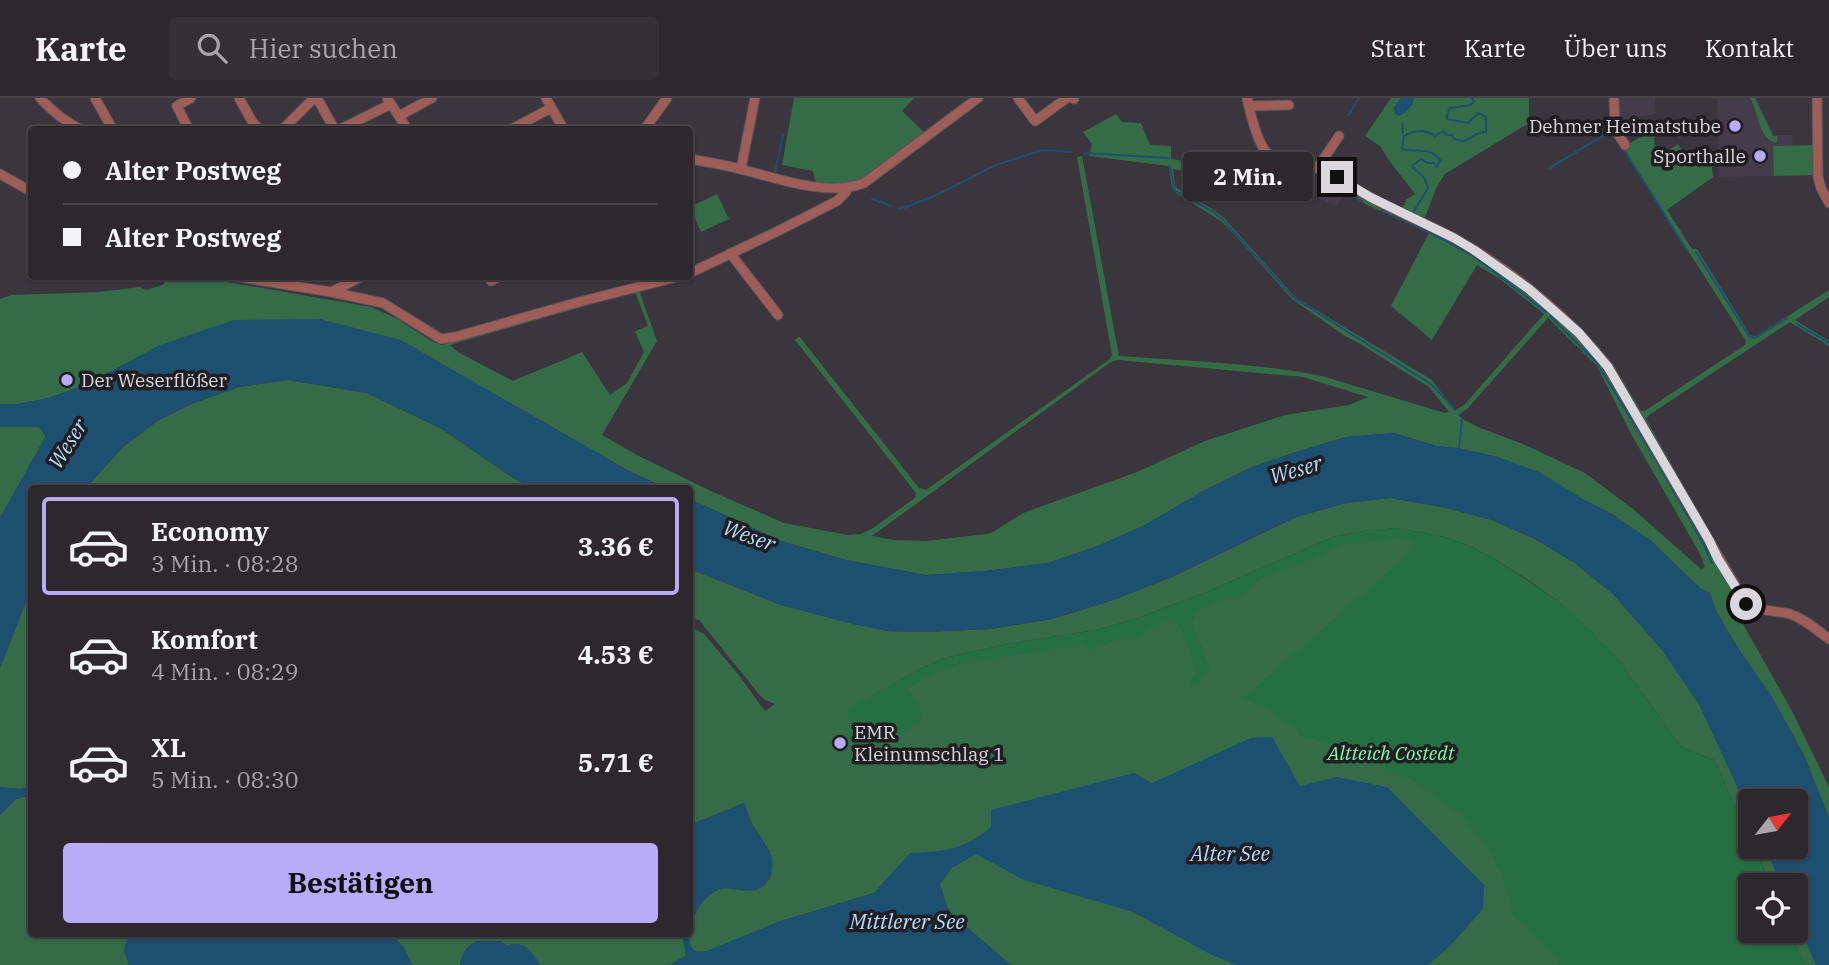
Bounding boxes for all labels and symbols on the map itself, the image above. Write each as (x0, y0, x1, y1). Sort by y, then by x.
place label: Dehmer Heimatstube (1529, 114, 1721, 138)
marker: Dehmer Heimatstube (1727, 118, 1743, 134)
place label: Sporthalle (1653, 144, 1746, 168)
marker: Sporthalle (1752, 148, 1768, 164)
callout: 2 Min. (1183, 153, 1312, 202)
route end (1321, 161, 1353, 193)
place label: Der Weserflößer (81, 368, 227, 392)
marker: Der Weserflößer (59, 372, 75, 388)
water label: Weser (41, 413, 94, 474)
water label: Weser (1266, 448, 1326, 490)
water label: Weser (719, 513, 780, 558)
route start (1730, 588, 1762, 620)
place label: EMR Kleinumschlag 1 (854, 720, 1004, 766)
marker: EMR Kleinumschlag 1 (832, 735, 848, 751)
park label: Altteich Costedt (1326, 741, 1456, 765)
north arrow (1738, 789, 1808, 859)
water label: Alter See (1188, 839, 1270, 867)
water label: Mittlerer See (848, 907, 965, 935)

